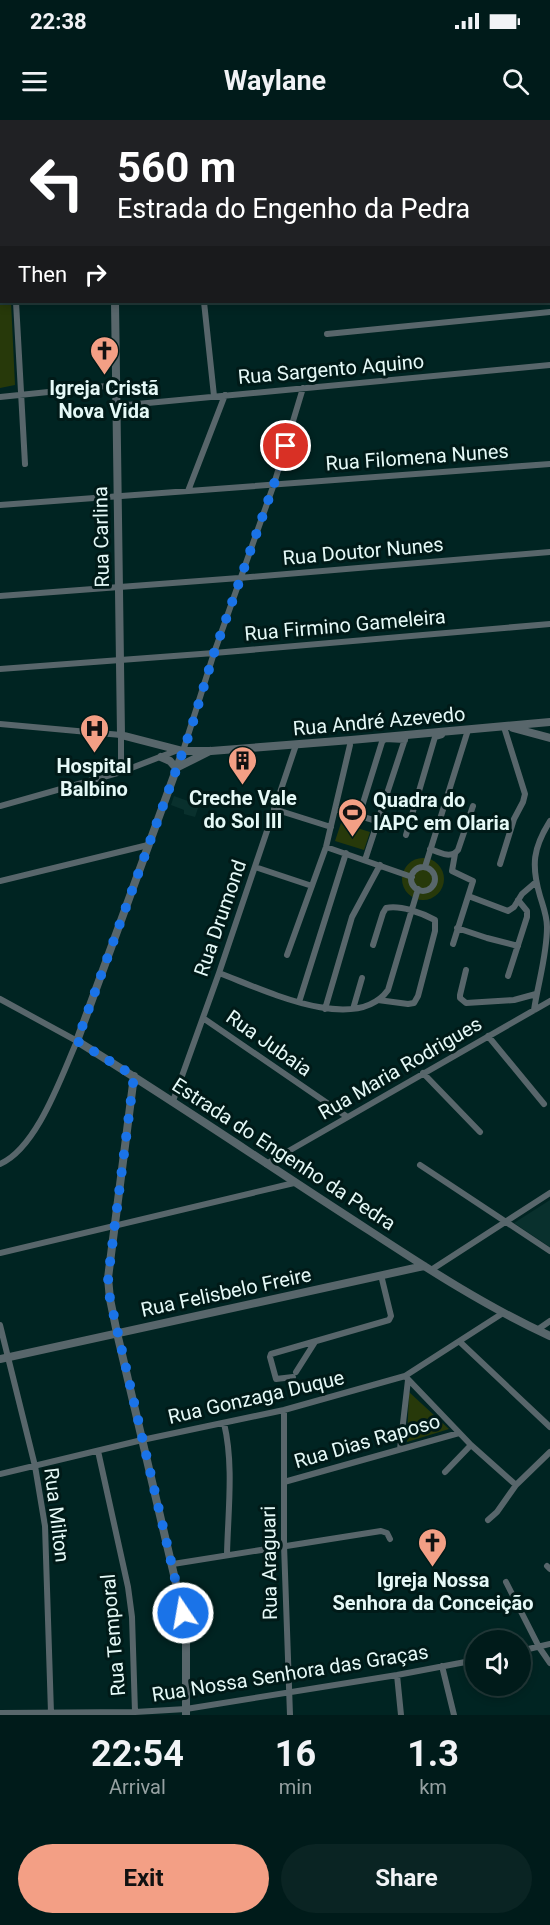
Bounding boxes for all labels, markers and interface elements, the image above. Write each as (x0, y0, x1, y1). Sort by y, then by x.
text: 22:38 (30, 9, 87, 34)
icon: menu (18, 65, 51, 98)
text: Waylane (224, 65, 326, 97)
icon: search (499, 65, 532, 98)
text: 560 m (117, 143, 236, 192)
icon: left (18, 144, 96, 222)
text: Estrada do Engenho da Pedra (117, 193, 470, 225)
icon: right (79, 258, 112, 291)
text: Then (18, 262, 67, 287)
church icon: Igreja Cristã Nova Vida (88, 334, 120, 376)
street label: Rua Sargento Aquino (237, 349, 425, 389)
place label: Igreja Cristã Nova Vida (49, 376, 159, 423)
pin (260, 420, 311, 471)
icon: arrive (269, 429, 302, 462)
street label: Rua Filomena Nunes (325, 439, 509, 475)
street label: Rua Carlina (88, 486, 114, 588)
street label: Rua Doutor Nunes (282, 532, 444, 570)
street label: Rua Firmino Gameleira (243, 604, 447, 646)
street label: Rua André Azevedo (292, 702, 466, 740)
hospital icon: Hospital Balbino (78, 712, 110, 754)
building icon: Creche Vale do Sol III (227, 744, 259, 786)
place label: Hospital Balbino (57, 754, 132, 801)
place label: Creche Vale do Sol III (189, 786, 297, 833)
place label: Quadra do IAPC em Olaria (373, 788, 510, 835)
sports icon: Quadra do IAPC em Olaria (336, 796, 368, 838)
street label: Rua Drumond (189, 857, 251, 979)
street label: Rua Jubaia (222, 1005, 316, 1081)
street label: Rua Maria Rodrigues (314, 1011, 486, 1125)
street label: Estrada do Engenho da Pedra (168, 1073, 400, 1235)
street label: Rua Felisbelo Freire (138, 1262, 314, 1322)
street label: Rua Gonzaga Duque (165, 1365, 347, 1429)
street label: Rua Dias Raposo (291, 1409, 443, 1473)
street label: Rua Milton (39, 1466, 75, 1564)
street label: Rua Araguari (256, 1506, 282, 1620)
church icon: Igreja Nossa Senhora da Conceição (417, 1526, 449, 1568)
place label: Igreja Nossa Senhora da Conceição (333, 1568, 533, 1615)
street label: Rua Temporal (96, 1573, 130, 1697)
position arrow (151, 1581, 215, 1645)
map controls (465, 1630, 531, 1696)
button: sound (465, 1630, 531, 1696)
street label: Rua Nossa Senhora das Graças (150, 1639, 430, 1707)
text: 22:54 (91, 1733, 184, 1775)
text: 16 (275, 1733, 316, 1775)
text: 1.3 (407, 1733, 459, 1775)
text: Arrival (109, 1775, 166, 1799)
text: min (279, 1775, 312, 1799)
text: km (419, 1775, 447, 1799)
button: Exit (18, 1844, 269, 1913)
button: Share (281, 1844, 532, 1913)

